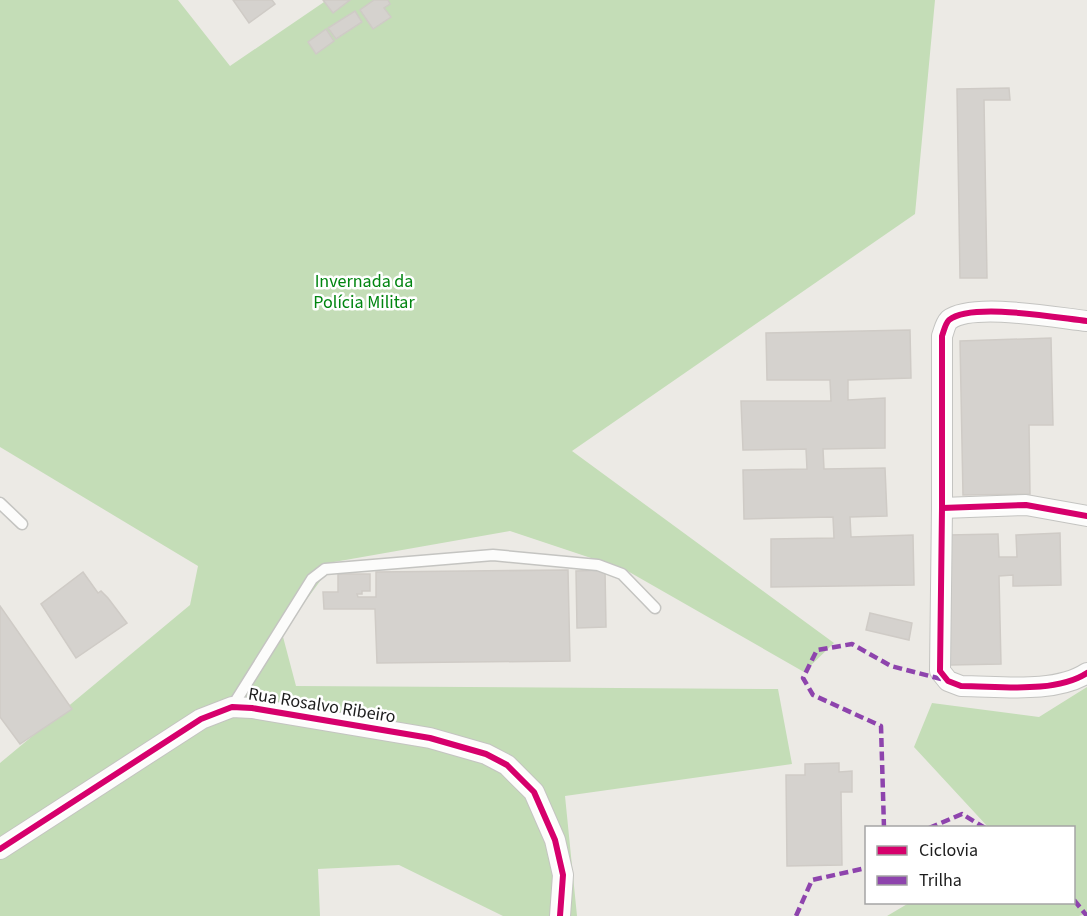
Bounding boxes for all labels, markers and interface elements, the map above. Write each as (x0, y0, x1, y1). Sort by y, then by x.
park label: Invernada da Polícia Militar (313, 269, 415, 315)
street label: Rua Rosalvo Ribeiro (246, 681, 398, 730)
legend (865, 826, 1075, 904)
text: Ciclovia (919, 838, 978, 863)
text: Trilha (919, 868, 962, 893)

